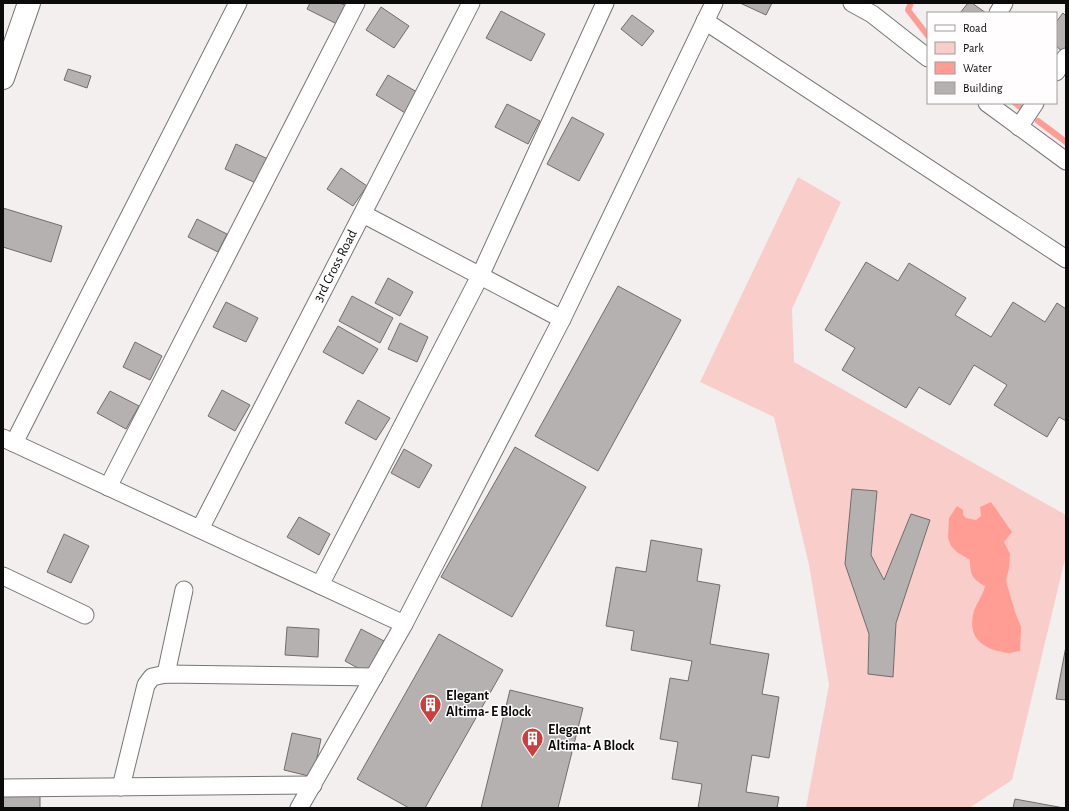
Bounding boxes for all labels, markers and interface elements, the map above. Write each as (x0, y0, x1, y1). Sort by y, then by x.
legend (927, 12, 1057, 104)
text: Road (963, 22, 987, 34)
text: Park (963, 42, 984, 54)
text: Water (963, 62, 992, 74)
text: Building (963, 82, 1003, 94)
street label: 3rd Cross Road (311, 228, 360, 304)
place label: Elegant Altima- E Block (446, 689, 531, 719)
building icon: Elegant Altima- E Block (417, 691, 443, 724)
place label: Elegant Altima- A Block (548, 723, 635, 753)
building icon: Elegant Altima- A Block (519, 725, 545, 758)

